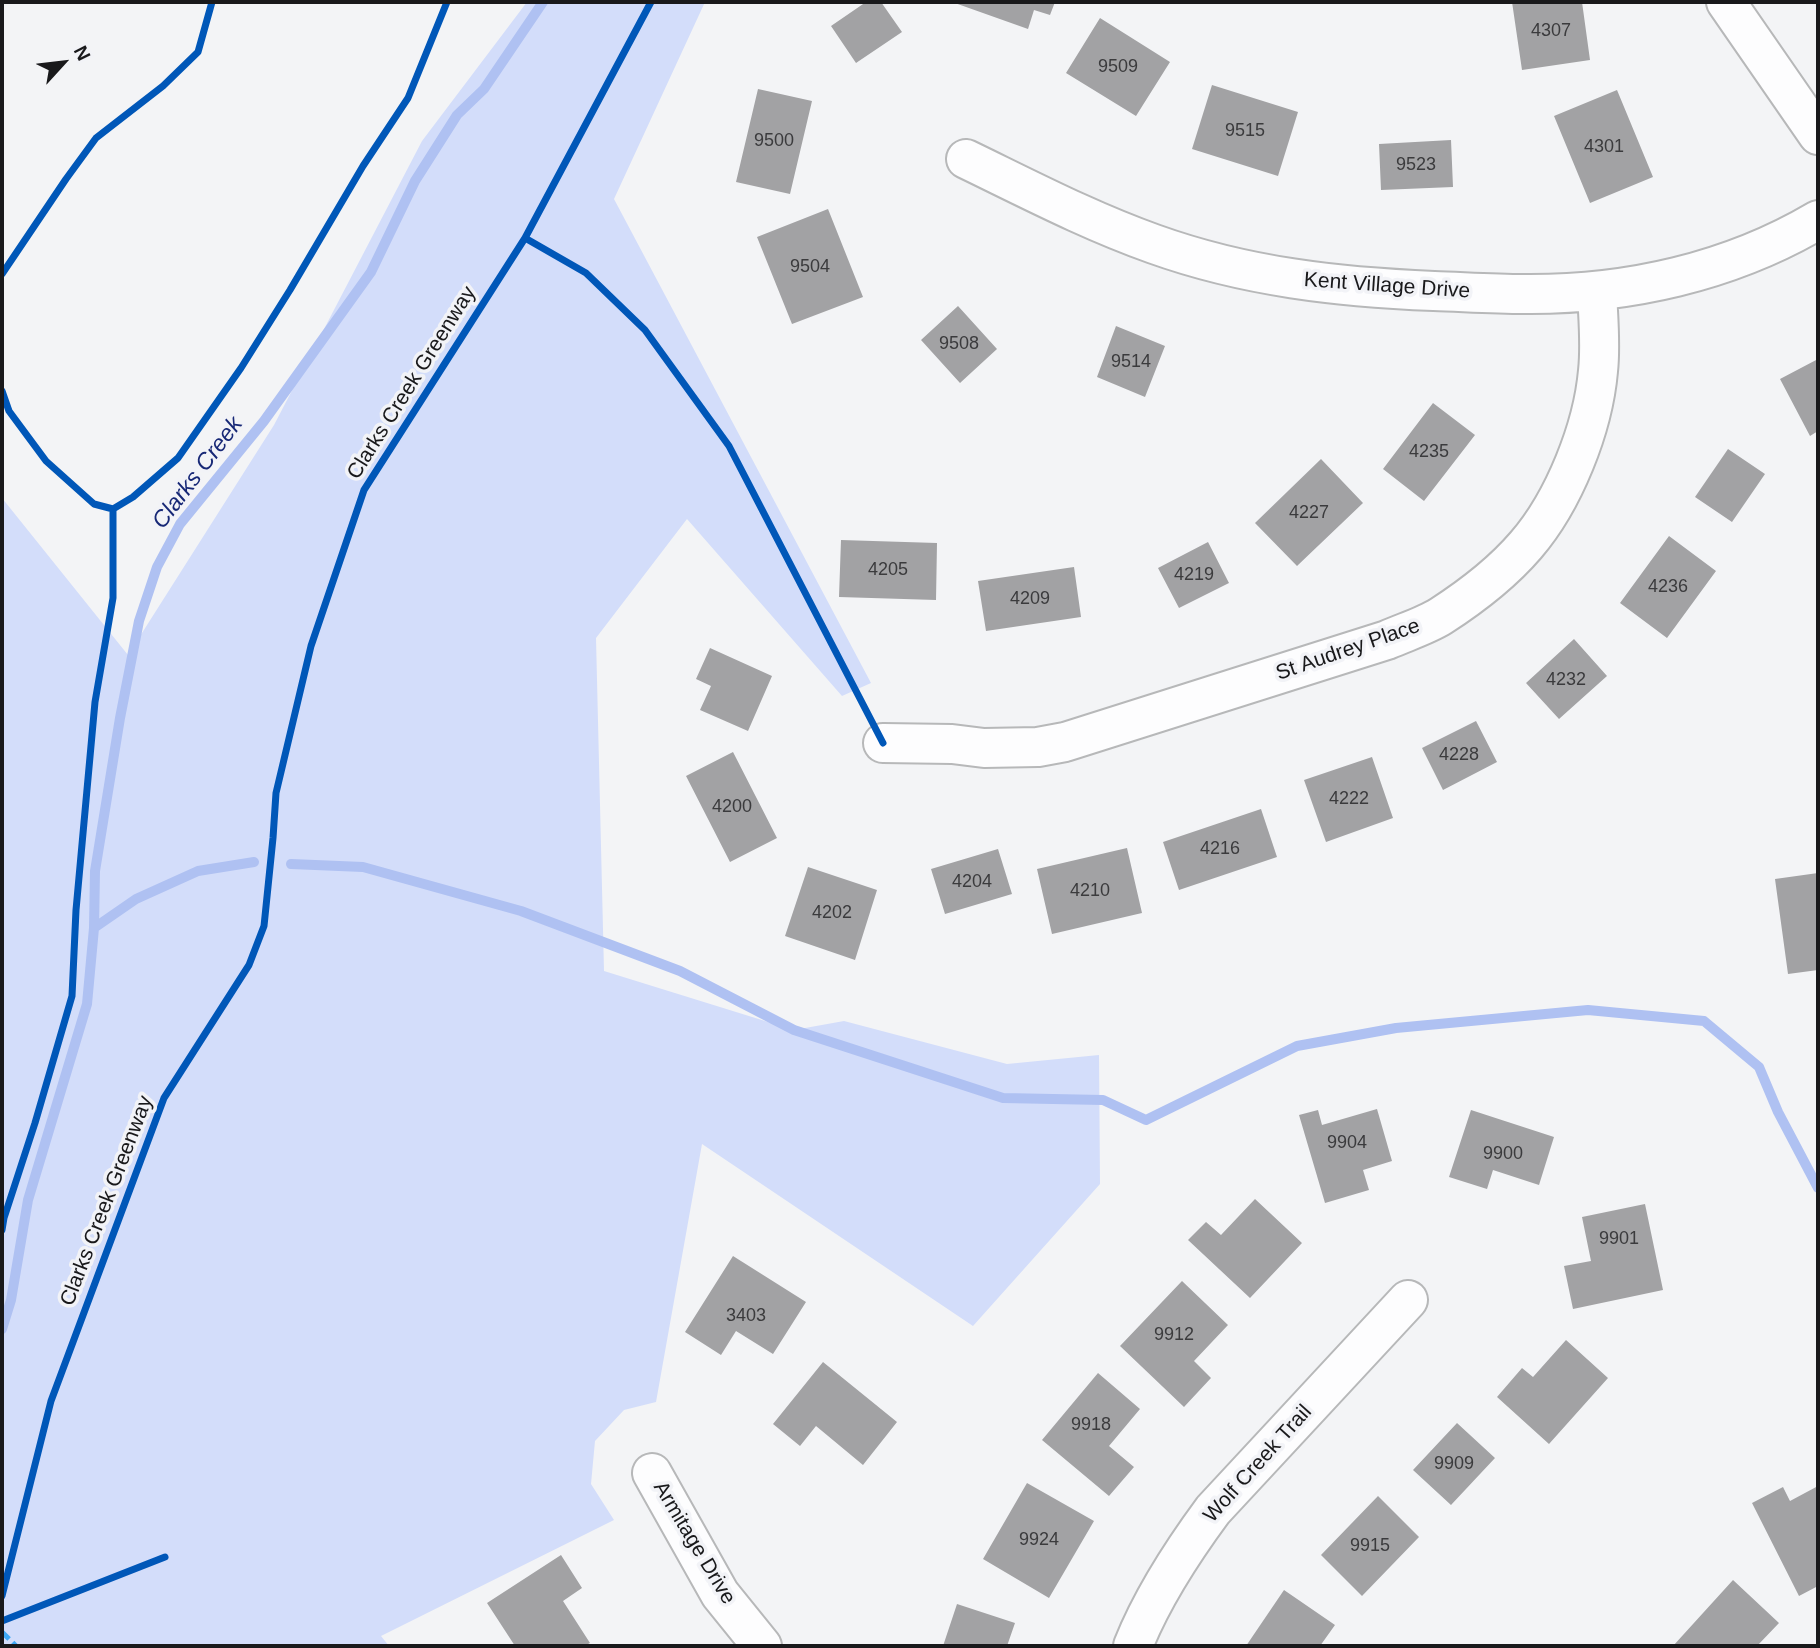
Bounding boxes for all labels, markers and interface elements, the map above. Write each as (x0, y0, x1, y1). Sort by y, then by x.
house number: 4307 (1531, 20, 1571, 42)
north arrow (28, 28, 98, 98)
text: N (70, 42, 95, 64)
house number: 9509 (1098, 56, 1138, 78)
house number: 9515 (1225, 120, 1265, 142)
house number: 9500 (754, 130, 794, 152)
house number: 4301 (1584, 136, 1624, 158)
house number: 9523 (1396, 154, 1436, 176)
house number: 9504 (790, 256, 830, 278)
street label: Kent Village Drive (1303, 268, 1471, 304)
street label: Clarks Creek Greenway (342, 282, 482, 484)
house number: 9508 (939, 333, 979, 355)
house number: 9514 (1111, 351, 1151, 373)
water label: Clarks Creek (147, 412, 249, 534)
house number: 4235 (1409, 441, 1449, 463)
house number: 4227 (1289, 502, 1329, 524)
house number: 4205 (868, 559, 908, 581)
house number: 4219 (1174, 564, 1214, 586)
house number: 4236 (1648, 576, 1688, 598)
house number: 4209 (1010, 588, 1050, 610)
street label: St Audrey Place (1273, 614, 1423, 686)
house number: 4232 (1546, 669, 1586, 691)
house number: 4228 (1439, 744, 1479, 766)
house number: 4222 (1329, 788, 1369, 810)
house number: 4200 (712, 796, 752, 818)
house number: 4216 (1200, 838, 1240, 860)
house number: 4204 (952, 871, 992, 893)
house number: 4210 (1070, 880, 1110, 902)
house number: 4202 (812, 902, 852, 924)
street label: Clarks Creek Greenway (55, 1092, 159, 1310)
house number: 9904 (1327, 1132, 1367, 1154)
house number: 9900 (1483, 1143, 1523, 1165)
house number: 9901 (1599, 1228, 1639, 1250)
house number: 3403 (726, 1305, 766, 1327)
house number: 9912 (1154, 1324, 1194, 1346)
street label: Wolf Creek Trail (1199, 1400, 1317, 1528)
house number: 9918 (1071, 1414, 1111, 1436)
house number: 9909 (1434, 1453, 1474, 1475)
street label: Armitage Drive (647, 1477, 741, 1609)
house number: 9924 (1019, 1529, 1059, 1551)
house number: 9915 (1350, 1535, 1390, 1557)

